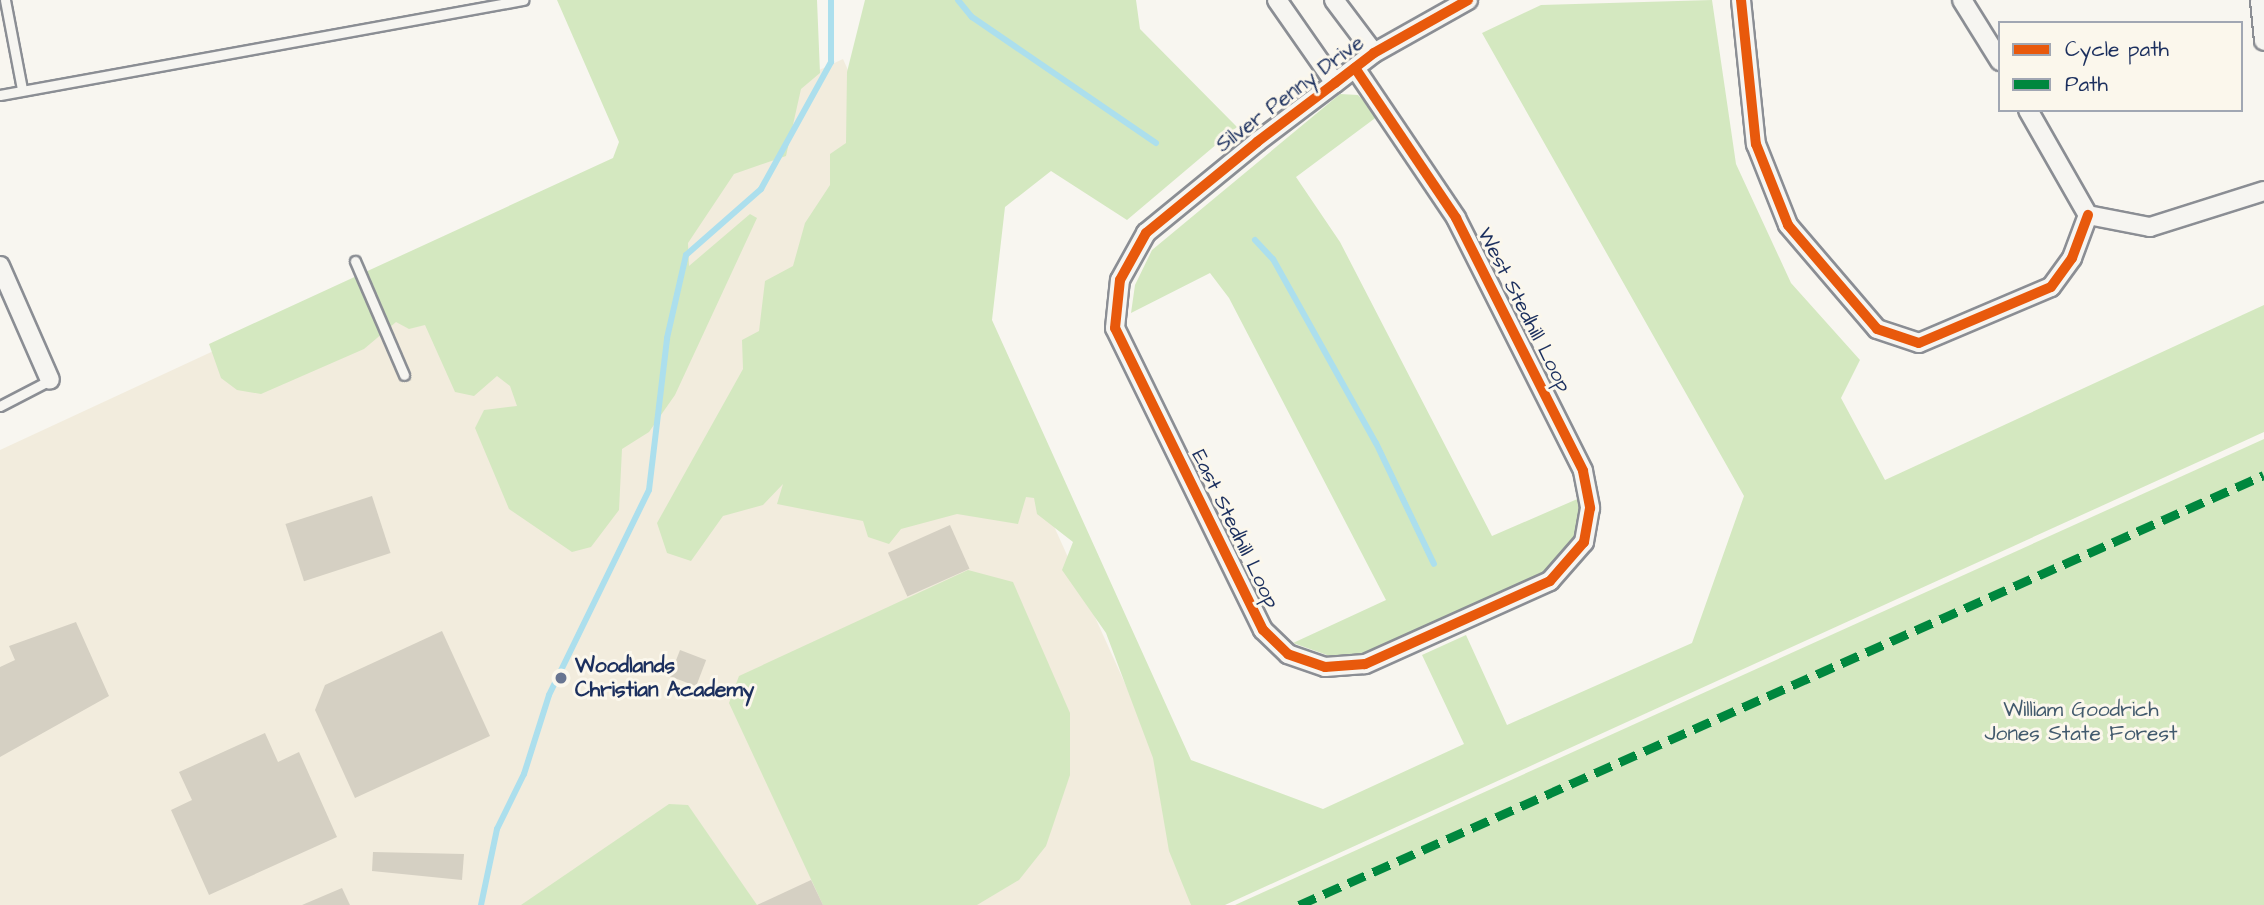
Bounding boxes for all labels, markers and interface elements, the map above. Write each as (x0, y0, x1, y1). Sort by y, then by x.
legend (1998, 21, 2243, 112)
street label: Silver Penny Drive (1211, 30, 1369, 158)
text: Cycle path (2065, 35, 2169, 64)
text: Path (2065, 70, 2108, 99)
street label: West Stedhill Loop (1472, 224, 1576, 396)
street label: East Stedhill Loop (1186, 446, 1284, 612)
place label: Woodlands Christian Academy (575, 653, 754, 703)
marker: Woodlands Christian Academy (553, 670, 569, 686)
park label: William Goodrich Jones State Forest (1985, 697, 2177, 747)

